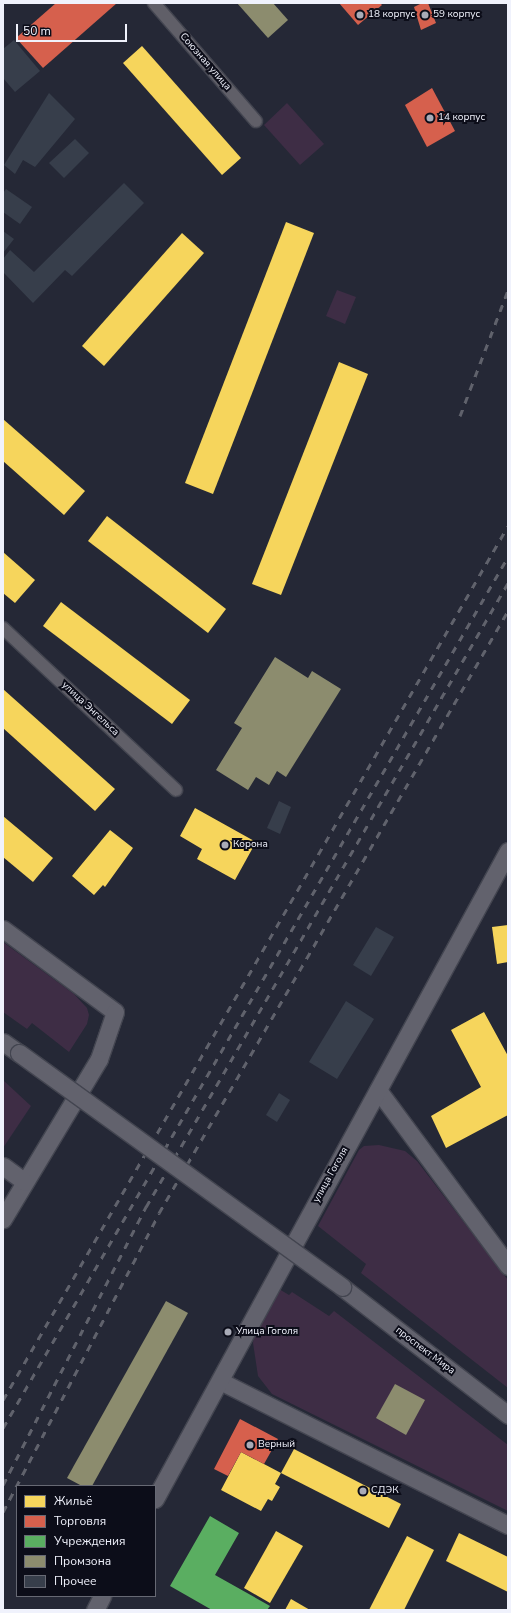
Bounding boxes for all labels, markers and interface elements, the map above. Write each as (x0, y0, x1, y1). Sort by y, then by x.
place label: 18 корпус (368, 9, 415, 21)
place label: 59 корпус (433, 9, 480, 21)
marker: 18 корпус (355, 10, 365, 20)
marker: 59 корпус (420, 10, 430, 20)
scale bar (18, 16, 129, 42)
text: 50 m (23, 23, 51, 39)
street label: Союзная улица (177, 31, 233, 93)
place label: 14 корпус (438, 112, 485, 124)
marker: 14 корпус (425, 113, 435, 123)
street label: улица Энгельса (59, 679, 121, 739)
place label: Корона (233, 839, 268, 851)
marker: Корона (220, 840, 230, 850)
street label: улица Гоголя (311, 1145, 351, 1205)
street label: проспект Мира (393, 1325, 457, 1377)
place label: Улица Гоголя (236, 1326, 298, 1338)
marker: Улица Гоголя (223, 1327, 233, 1337)
place label: Верный (258, 1439, 295, 1451)
marker: Верный (245, 1440, 255, 1450)
legend (16, 1485, 156, 1597)
place label: СДЭК (371, 1485, 399, 1497)
marker: СДЭК (358, 1486, 368, 1496)
text: Жильё (54, 1493, 92, 1509)
text: Торговля (54, 1513, 106, 1529)
text: Учреждения (54, 1533, 126, 1549)
text: Промзона (54, 1553, 111, 1569)
text: Прочее (54, 1573, 97, 1589)

